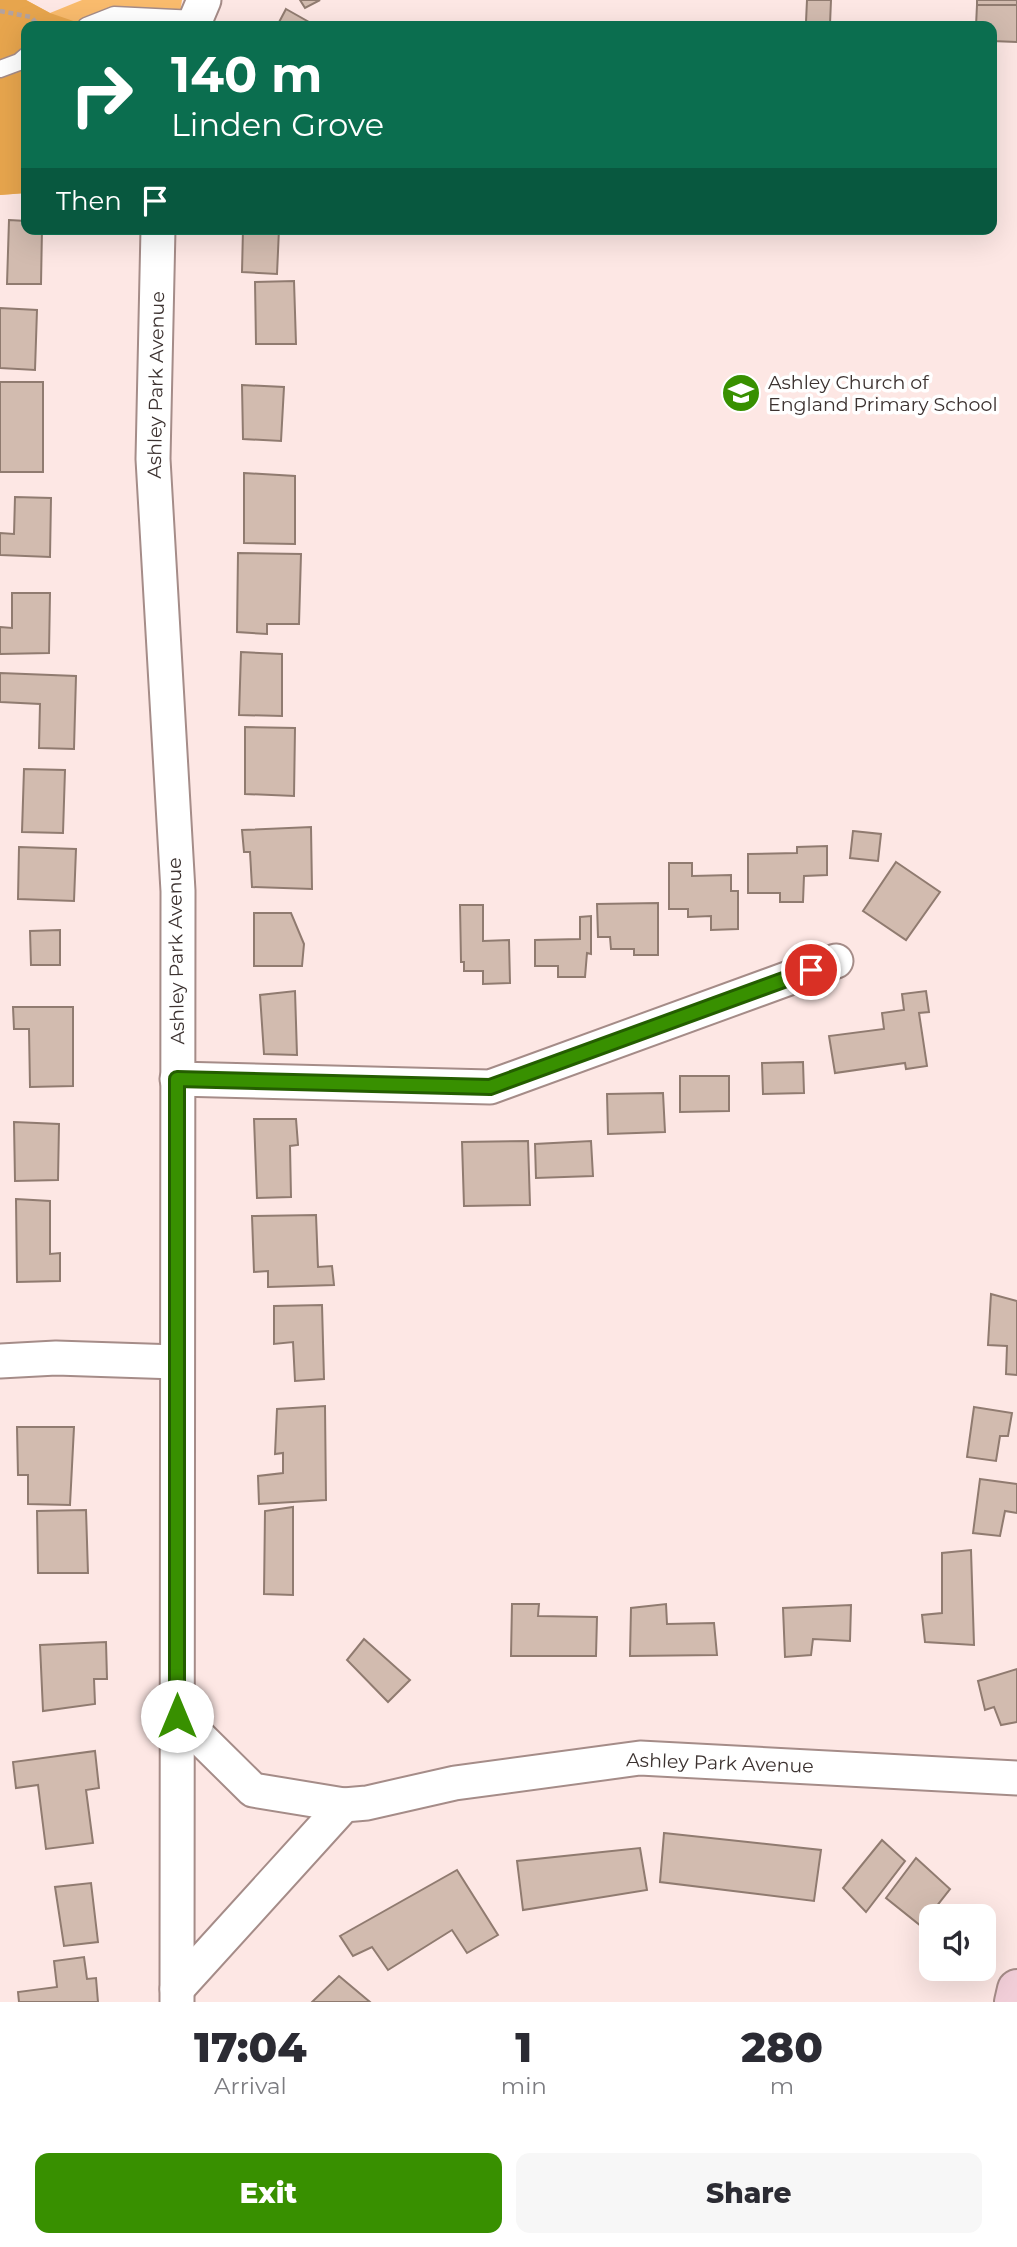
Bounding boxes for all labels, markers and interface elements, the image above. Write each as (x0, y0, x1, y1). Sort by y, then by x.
text: 140 m (171, 45, 323, 104)
icon: right (56, 49, 147, 140)
text: Linden Grove (171, 105, 384, 144)
icon: arrive (136, 182, 174, 220)
text: Then (56, 185, 122, 217)
street label: Ashley Park Avenue (143, 291, 169, 479)
place label: Ashley Church of England Primary School (768, 371, 998, 416)
school or university icon: Ashley Church of England Primary School (720, 372, 762, 414)
street label: Ashley Park Avenue (163, 857, 189, 1045)
pin (781, 940, 841, 1000)
icon: arrive (792, 951, 830, 989)
position arrow (140, 1679, 214, 1753)
street label: Ashley Park Avenue (626, 1748, 814, 1778)
map controls (919, 1904, 996, 1981)
button: sound (919, 1904, 996, 1981)
text: 17:04 (194, 2021, 307, 2073)
text: 1 (515, 2021, 532, 2073)
text: 280 (741, 2021, 823, 2073)
text: Arrival (214, 2072, 287, 2100)
text: min (501, 2072, 547, 2100)
text: m (770, 2072, 794, 2100)
button: Exit (35, 2153, 502, 2233)
button: Share (516, 2153, 982, 2233)

